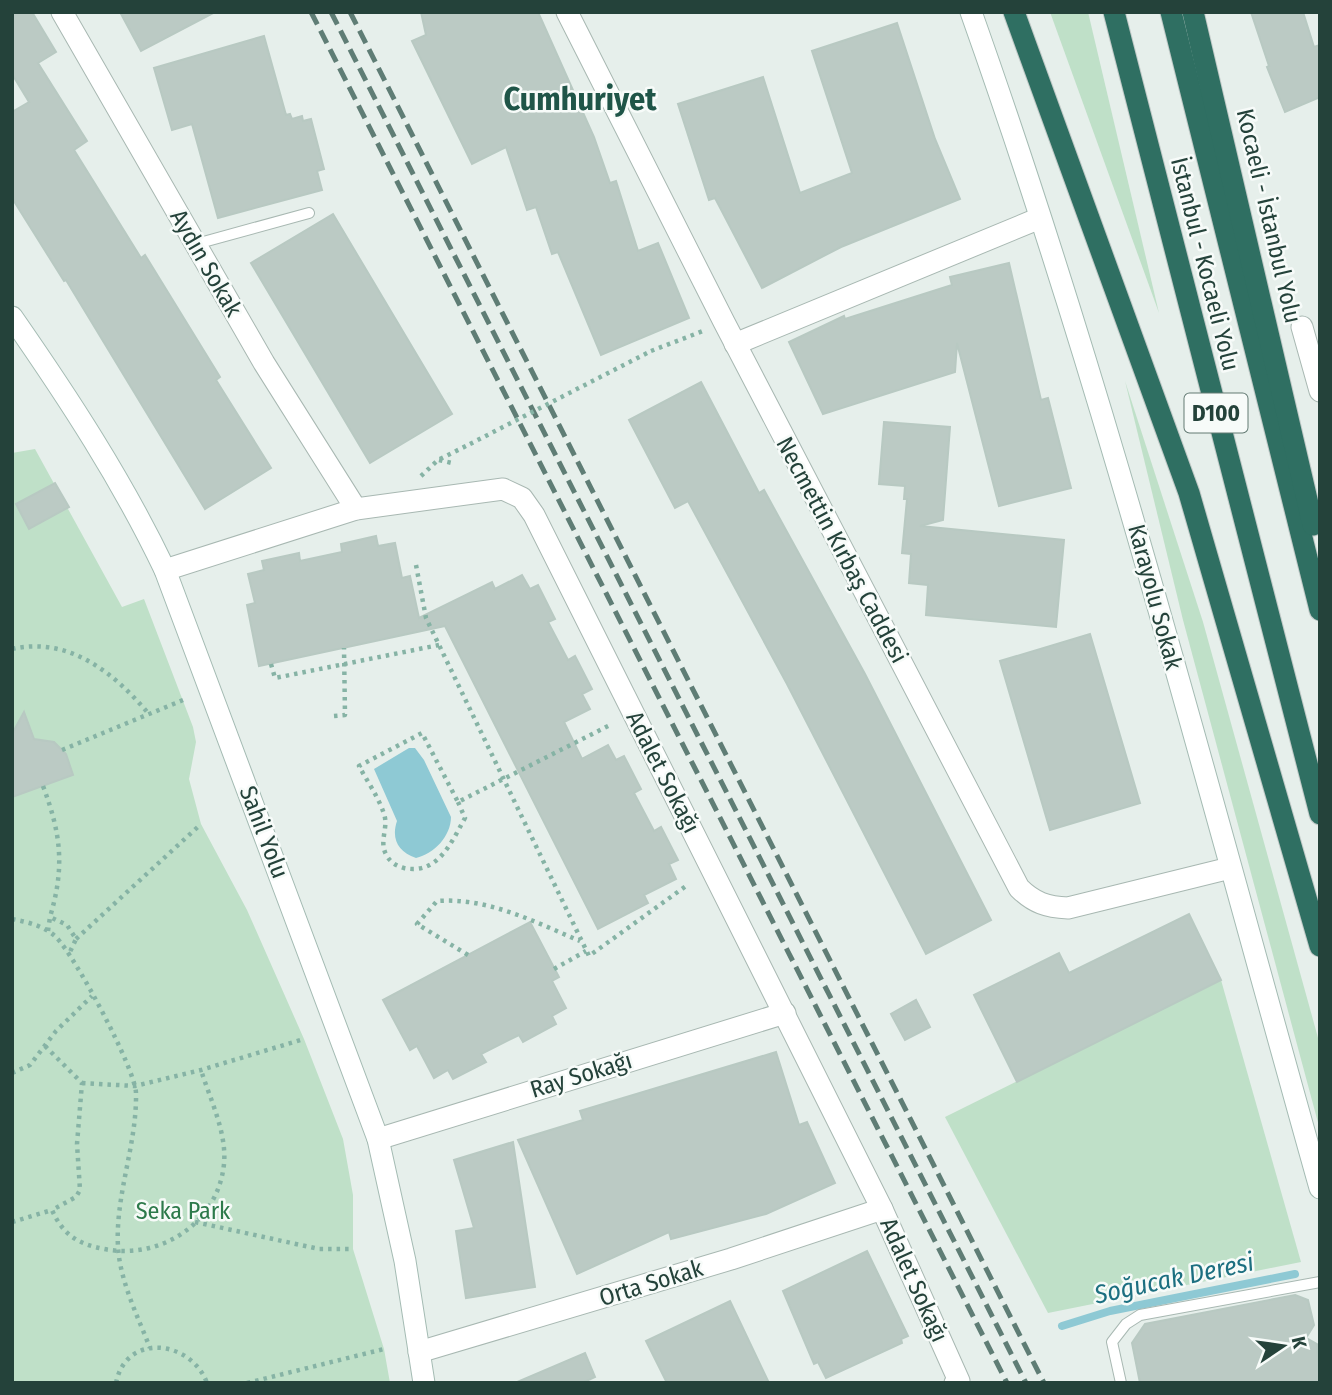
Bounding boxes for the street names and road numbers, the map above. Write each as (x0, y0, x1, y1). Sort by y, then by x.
street label: Kocaeli - İstanbul Yolu (1231, 106, 1307, 326)
street label: İstanbul - Kocaeli Yolu (1165, 154, 1245, 374)
street label: Aydın Sokak (164, 205, 248, 322)
road number: D100 (1184, 394, 1248, 432)
street label: Necmettin Kırbaş Caddesi (771, 432, 913, 668)
street label: Karayolu Sokak (1122, 521, 1188, 674)
street label: Adalet Sokağı (620, 706, 706, 838)
street label: Sahil Yolu (234, 782, 294, 882)
street label: Ray Sokağı (527, 1046, 635, 1104)
street label: Adalet Sokağı (874, 1214, 954, 1346)
street label: Orta Sokak (596, 1254, 707, 1312)

